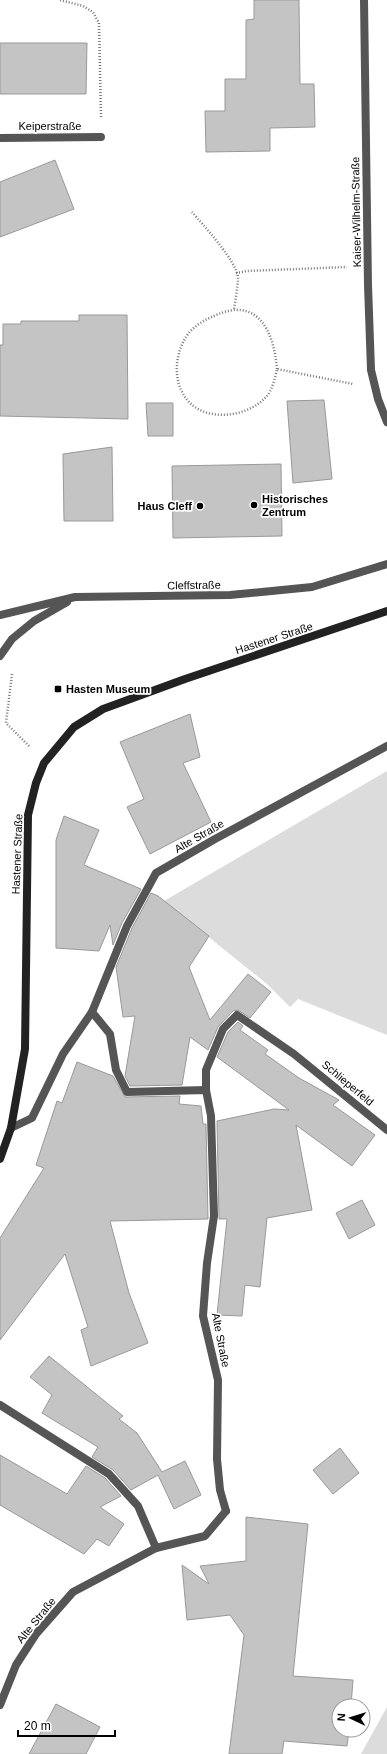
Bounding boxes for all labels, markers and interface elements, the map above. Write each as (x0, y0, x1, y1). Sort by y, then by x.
street label: Keiperstraße (19, 120, 81, 132)
street label: Kaiser-Wilhelm-Straße (349, 157, 363, 267)
place label: Historisches Zentrum (262, 493, 328, 518)
place label: Haus Cleff (138, 500, 192, 512)
marker: Historisches Zentrum (249, 500, 259, 510)
marker: Haus Cleff (195, 501, 205, 511)
street label: Cleffstraße (167, 579, 221, 591)
street label: Hastener Straße (234, 620, 314, 656)
place label: Hasten Museum (66, 683, 151, 695)
marker: Hasten Museum (53, 684, 63, 694)
street label: Hastener Straße (10, 813, 24, 895)
street label: Alte Straße (172, 817, 226, 855)
street label: Schlieperfeld (320, 1058, 376, 1108)
street label: Alte Straße (210, 1312, 232, 1368)
street label: Alte Straße (14, 1595, 58, 1645)
north arrow (331, 1698, 371, 1738)
scale bar (18, 1712, 115, 1738)
text: N (335, 1713, 347, 1722)
text: 20 m (24, 1719, 51, 1733)

